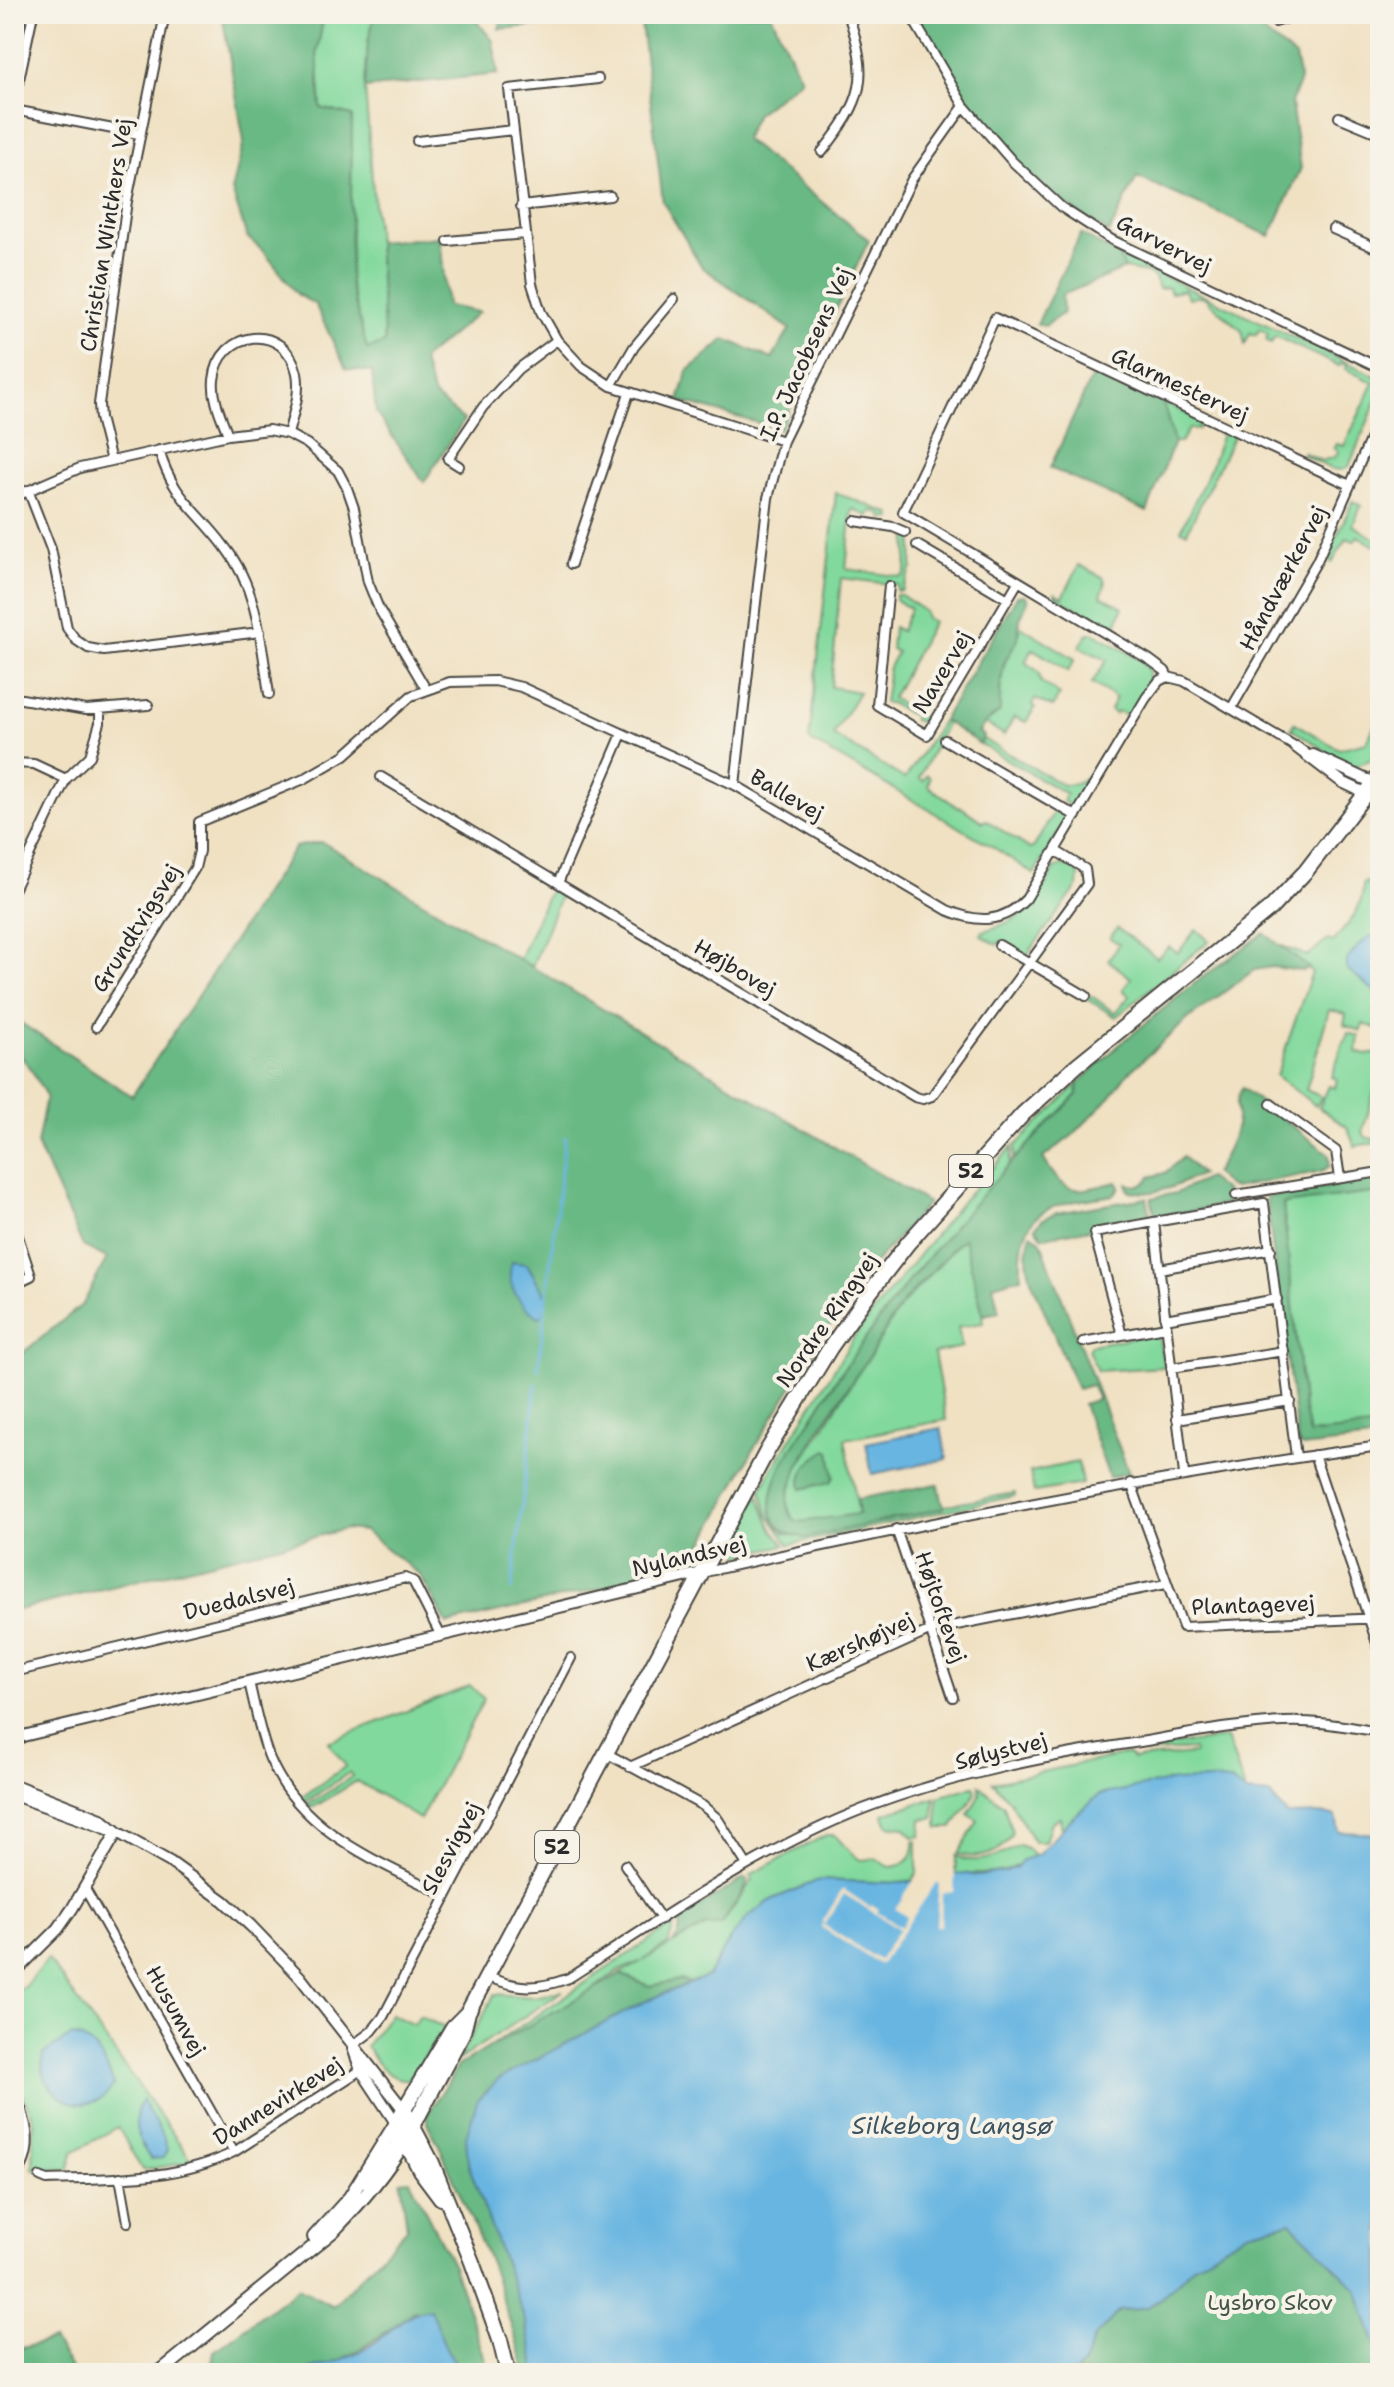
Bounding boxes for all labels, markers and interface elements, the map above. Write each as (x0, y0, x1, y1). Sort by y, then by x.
street label: Christian Winthers Vej (73, 116, 139, 354)
street label: Garvervej (1111, 208, 1217, 280)
street label: I.P. Jacobsens Vej (753, 263, 859, 445)
street label: Glarmestervej (1107, 341, 1253, 429)
street label: Håndværkervej (1232, 500, 1334, 656)
street label: Navervej (906, 625, 978, 719)
street label: Ballevej (745, 762, 829, 828)
street label: Grundtvigsvej (85, 858, 187, 998)
street label: Højbovej (688, 932, 782, 1004)
road number: 52 (949, 1155, 993, 1187)
street label: Nordre Ringvej (770, 1247, 884, 1393)
street label: Nylandsvej (629, 1529, 749, 1583)
street label: Højtoftevej (908, 1547, 974, 1667)
street label: Duedalsvej (181, 1571, 297, 1627)
street label: Plantagevej (1191, 1588, 1315, 1622)
street label: Kærshøjvej (801, 1605, 919, 1679)
street label: Sølystvej (952, 1726, 1050, 1776)
street label: Slesvigvej (414, 1796, 488, 1900)
road number: 52 (535, 1831, 579, 1863)
street label: Husumvej (139, 1960, 213, 2062)
street label: Dannevirkevej (208, 2050, 348, 2152)
water label: Silkeborg Langsø (852, 2110, 1054, 2142)
park label: Lysbro Skov (1207, 2288, 1333, 2317)

